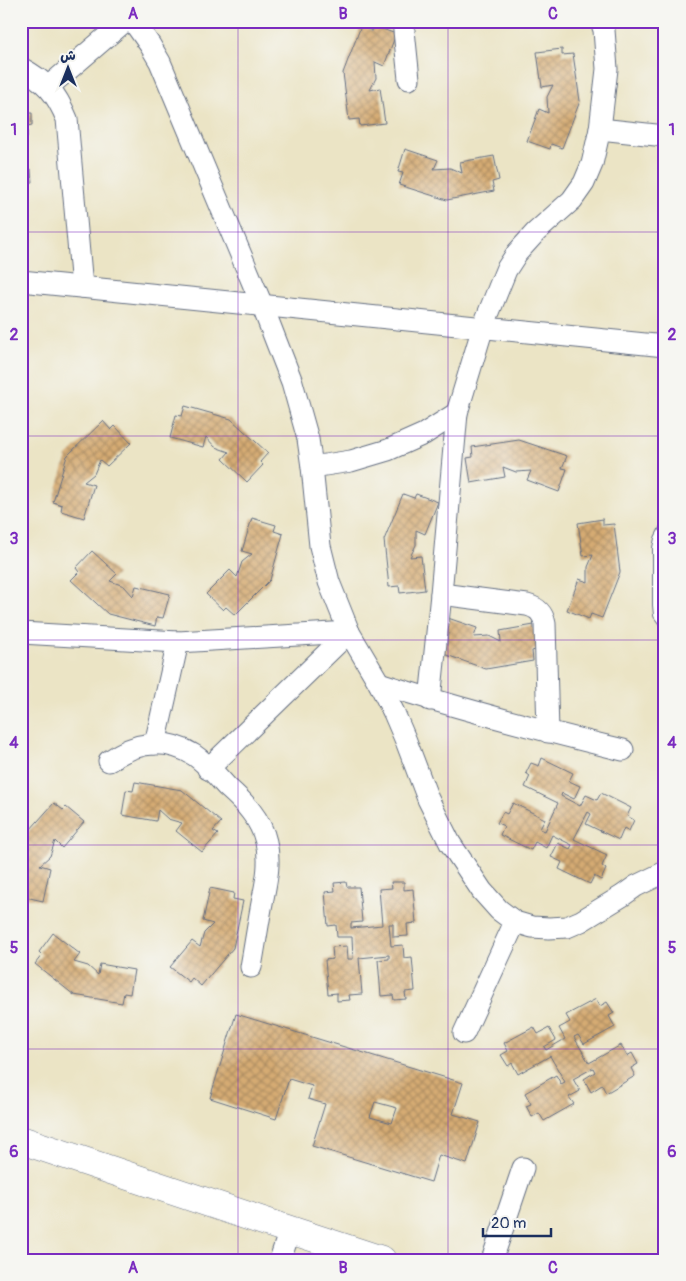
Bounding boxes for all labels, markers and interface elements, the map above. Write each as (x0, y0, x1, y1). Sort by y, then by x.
text: A (128, 4, 139, 24)
text: B (338, 4, 348, 24)
text: C (548, 4, 558, 24)
north arrow (42, 42, 92, 92)
text: ش (60, 47, 76, 64)
text: 1 (11, 120, 17, 140)
text: 1 (669, 120, 675, 140)
text: 2 (10, 325, 19, 345)
text: 2 (668, 325, 677, 345)
text: 3 (10, 529, 19, 549)
text: 3 (668, 529, 677, 549)
text: 4 (9, 733, 19, 753)
text: 4 (667, 733, 677, 753)
text: 5 (10, 938, 19, 958)
text: 5 (668, 938, 677, 958)
text: 6 (9, 1142, 19, 1162)
text: 6 (667, 1142, 677, 1162)
scale bar (483, 1206, 551, 1238)
text: 20 m (491, 1214, 526, 1233)
text: A (128, 1258, 139, 1278)
text: B (338, 1258, 348, 1278)
text: C (548, 1258, 558, 1278)

